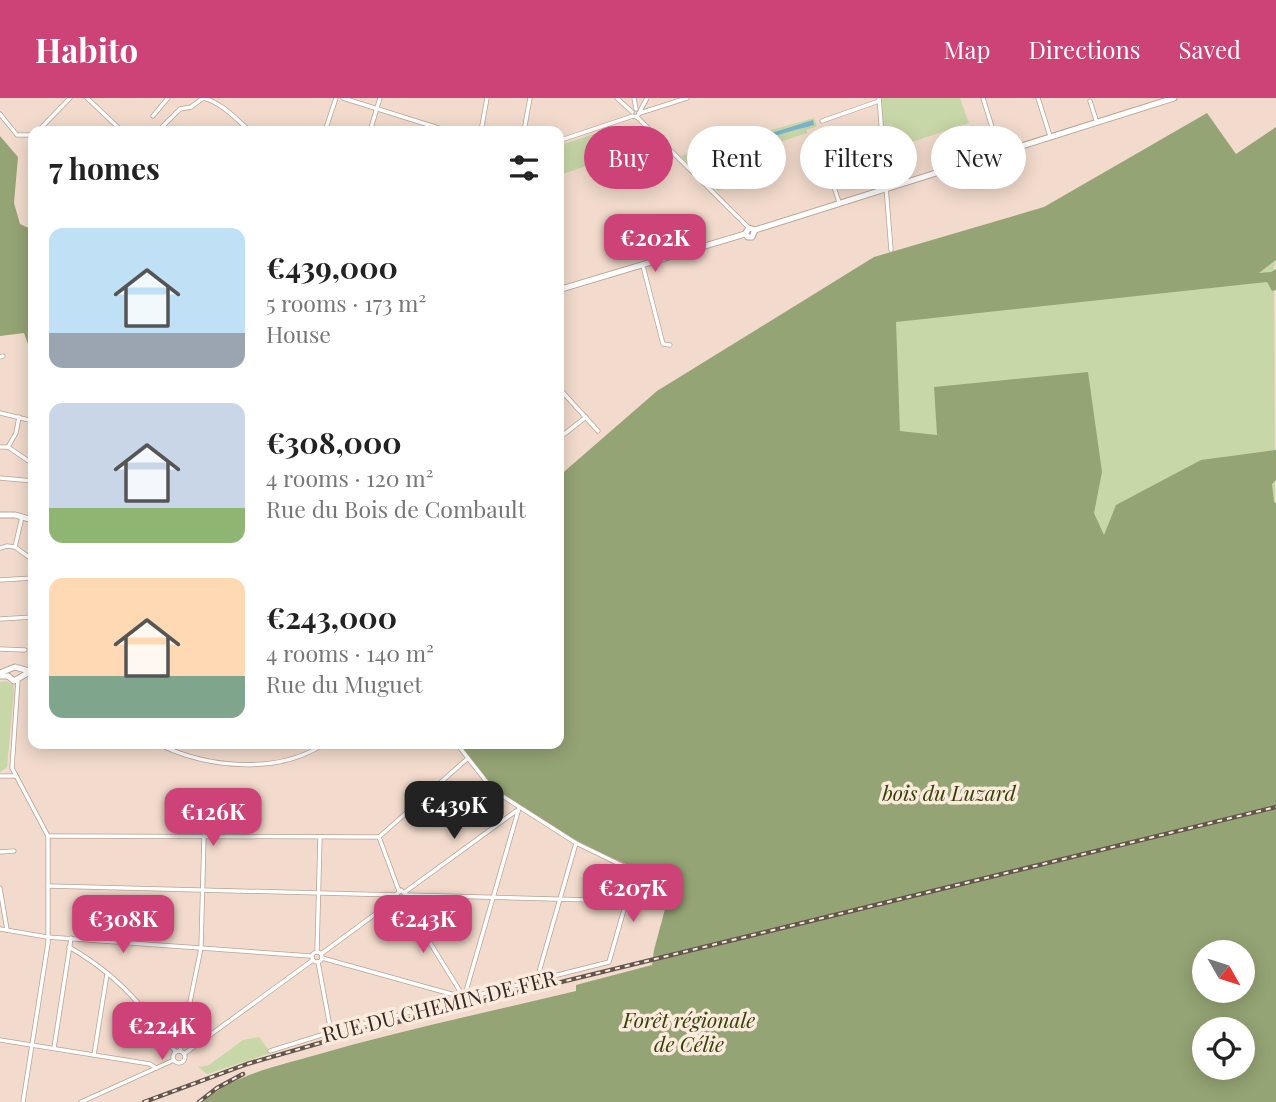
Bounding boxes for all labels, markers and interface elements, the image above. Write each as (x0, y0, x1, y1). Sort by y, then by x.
text: Habito (35, 27, 138, 71)
text: Map (944, 33, 990, 65)
text: Directions (1028, 33, 1141, 65)
text: Saved (1179, 33, 1241, 65)
chip: Buy (584, 126, 673, 189)
chip: Rent (687, 126, 786, 189)
chip: Filters (800, 126, 917, 189)
chip: New (931, 126, 1026, 189)
text: 7 homes (49, 148, 160, 188)
icon: filters (505, 149, 543, 187)
pin: €202K (606, 214, 704, 274)
text: €202K (620, 221, 690, 252)
text: €439,000 (266, 247, 398, 287)
icon: home (105, 256, 189, 340)
text: 5 rooms · 173 m² (266, 287, 426, 318)
text: House (266, 318, 331, 349)
text: €308,000 (266, 422, 402, 462)
icon: home (105, 431, 189, 515)
text: 4 rooms · 120 m² (266, 462, 434, 493)
text: Rue du Bois de Combault (266, 493, 526, 524)
text: €243,000 (266, 597, 397, 637)
icon: home (105, 606, 189, 690)
text: 4 rooms · 140 m² (266, 637, 434, 668)
text: Rue du Muguet (266, 668, 423, 699)
park label: bois du Luzard (881, 778, 1016, 806)
pin: €439K (405, 782, 503, 841)
pin: €126K (164, 788, 262, 848)
text: €439K (421, 788, 487, 819)
text: €126K (181, 795, 245, 826)
pin: €207K (584, 864, 682, 924)
text: €207K (599, 871, 667, 902)
pin: €308K (74, 896, 172, 955)
pin: €243K (374, 896, 472, 955)
text: €308K (88, 902, 158, 933)
text: €243K (390, 902, 456, 933)
north arrow (1192, 940, 1255, 1003)
map controls (1192, 940, 1255, 1080)
street label: RUE DU CHEMIN DE FER (319, 962, 559, 1048)
pin: €224K (113, 1002, 211, 1062)
park label: Forêt régionale de Célie (622, 1005, 755, 1057)
text: €224K (128, 1009, 196, 1040)
button: locate (1192, 1017, 1255, 1080)

